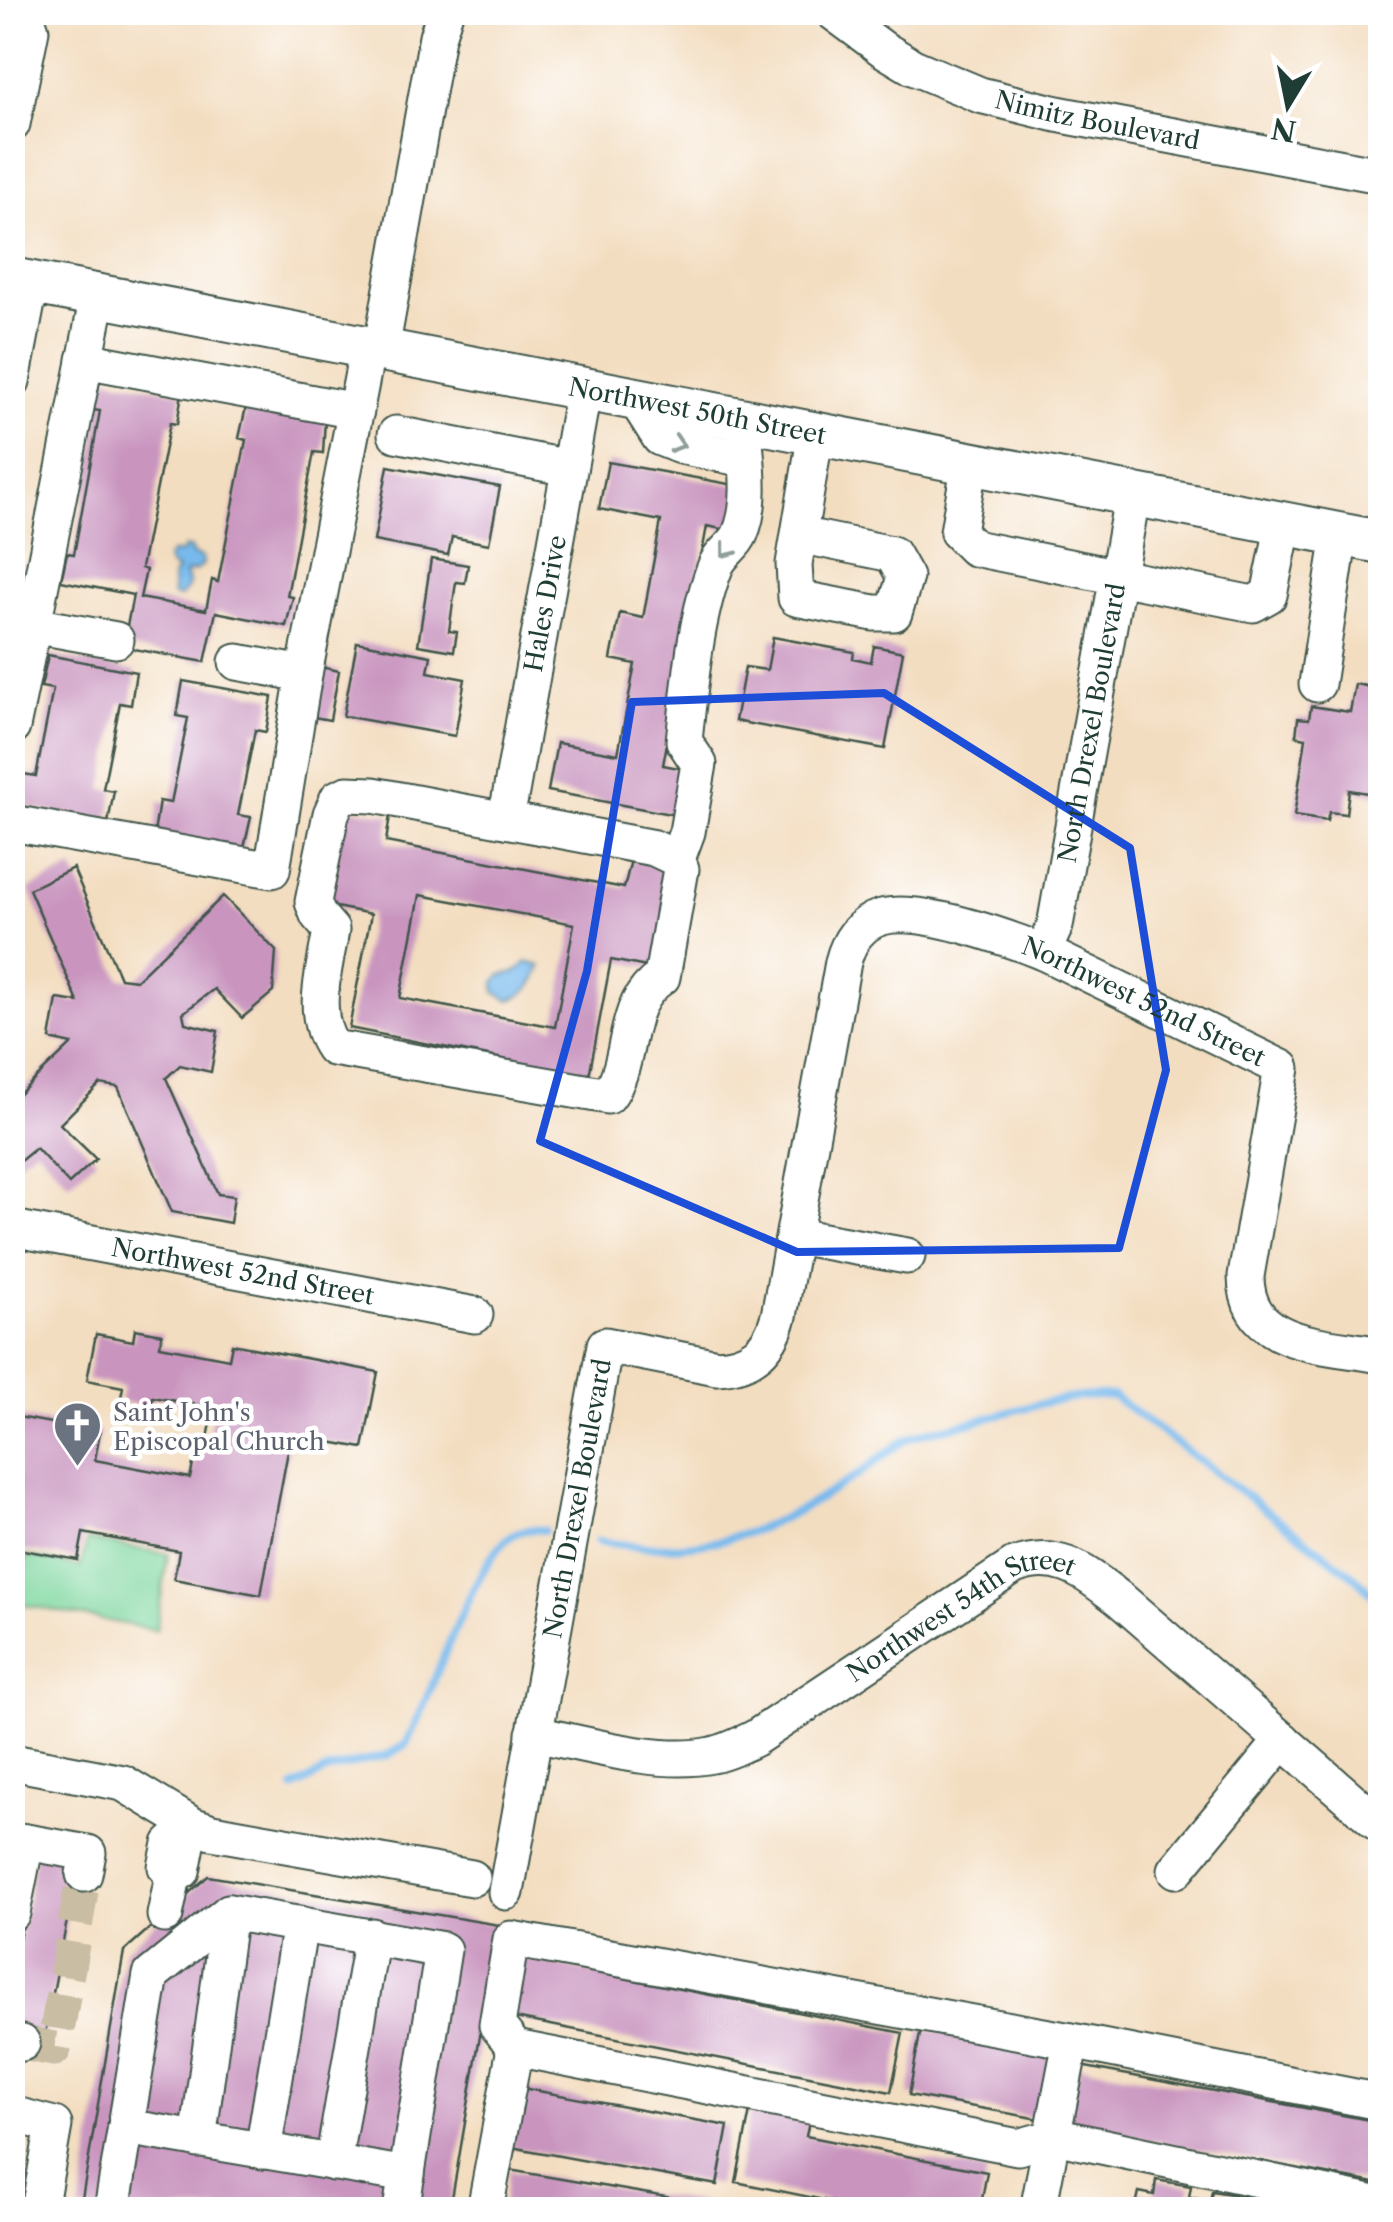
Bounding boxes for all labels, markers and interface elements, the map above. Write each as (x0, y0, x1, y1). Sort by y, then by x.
north arrow (1238, 55, 1338, 155)
street label: Nimitz Boulevard (992, 84, 1202, 157)
text: N (1269, 111, 1299, 148)
street label: Northwest 50th Street (566, 371, 829, 451)
one-way arrow (669, 432, 686, 453)
street label: Hales Drive (518, 533, 573, 674)
one-way arrow (722, 539, 739, 557)
street label: North Drexel Boulevard (1052, 581, 1132, 865)
street label: Northwest 52nd Street (1018, 930, 1270, 1074)
street label: Northwest 52nd Street (109, 1232, 377, 1312)
street label: North Drexel Boulevard (537, 1356, 618, 1641)
place label: Saint John's Episcopal Church (113, 1397, 325, 1457)
church icon: Saint John's Episcopal Church (52, 1400, 104, 1468)
street label: Northwest 54th Street (841, 1545, 1081, 1689)

